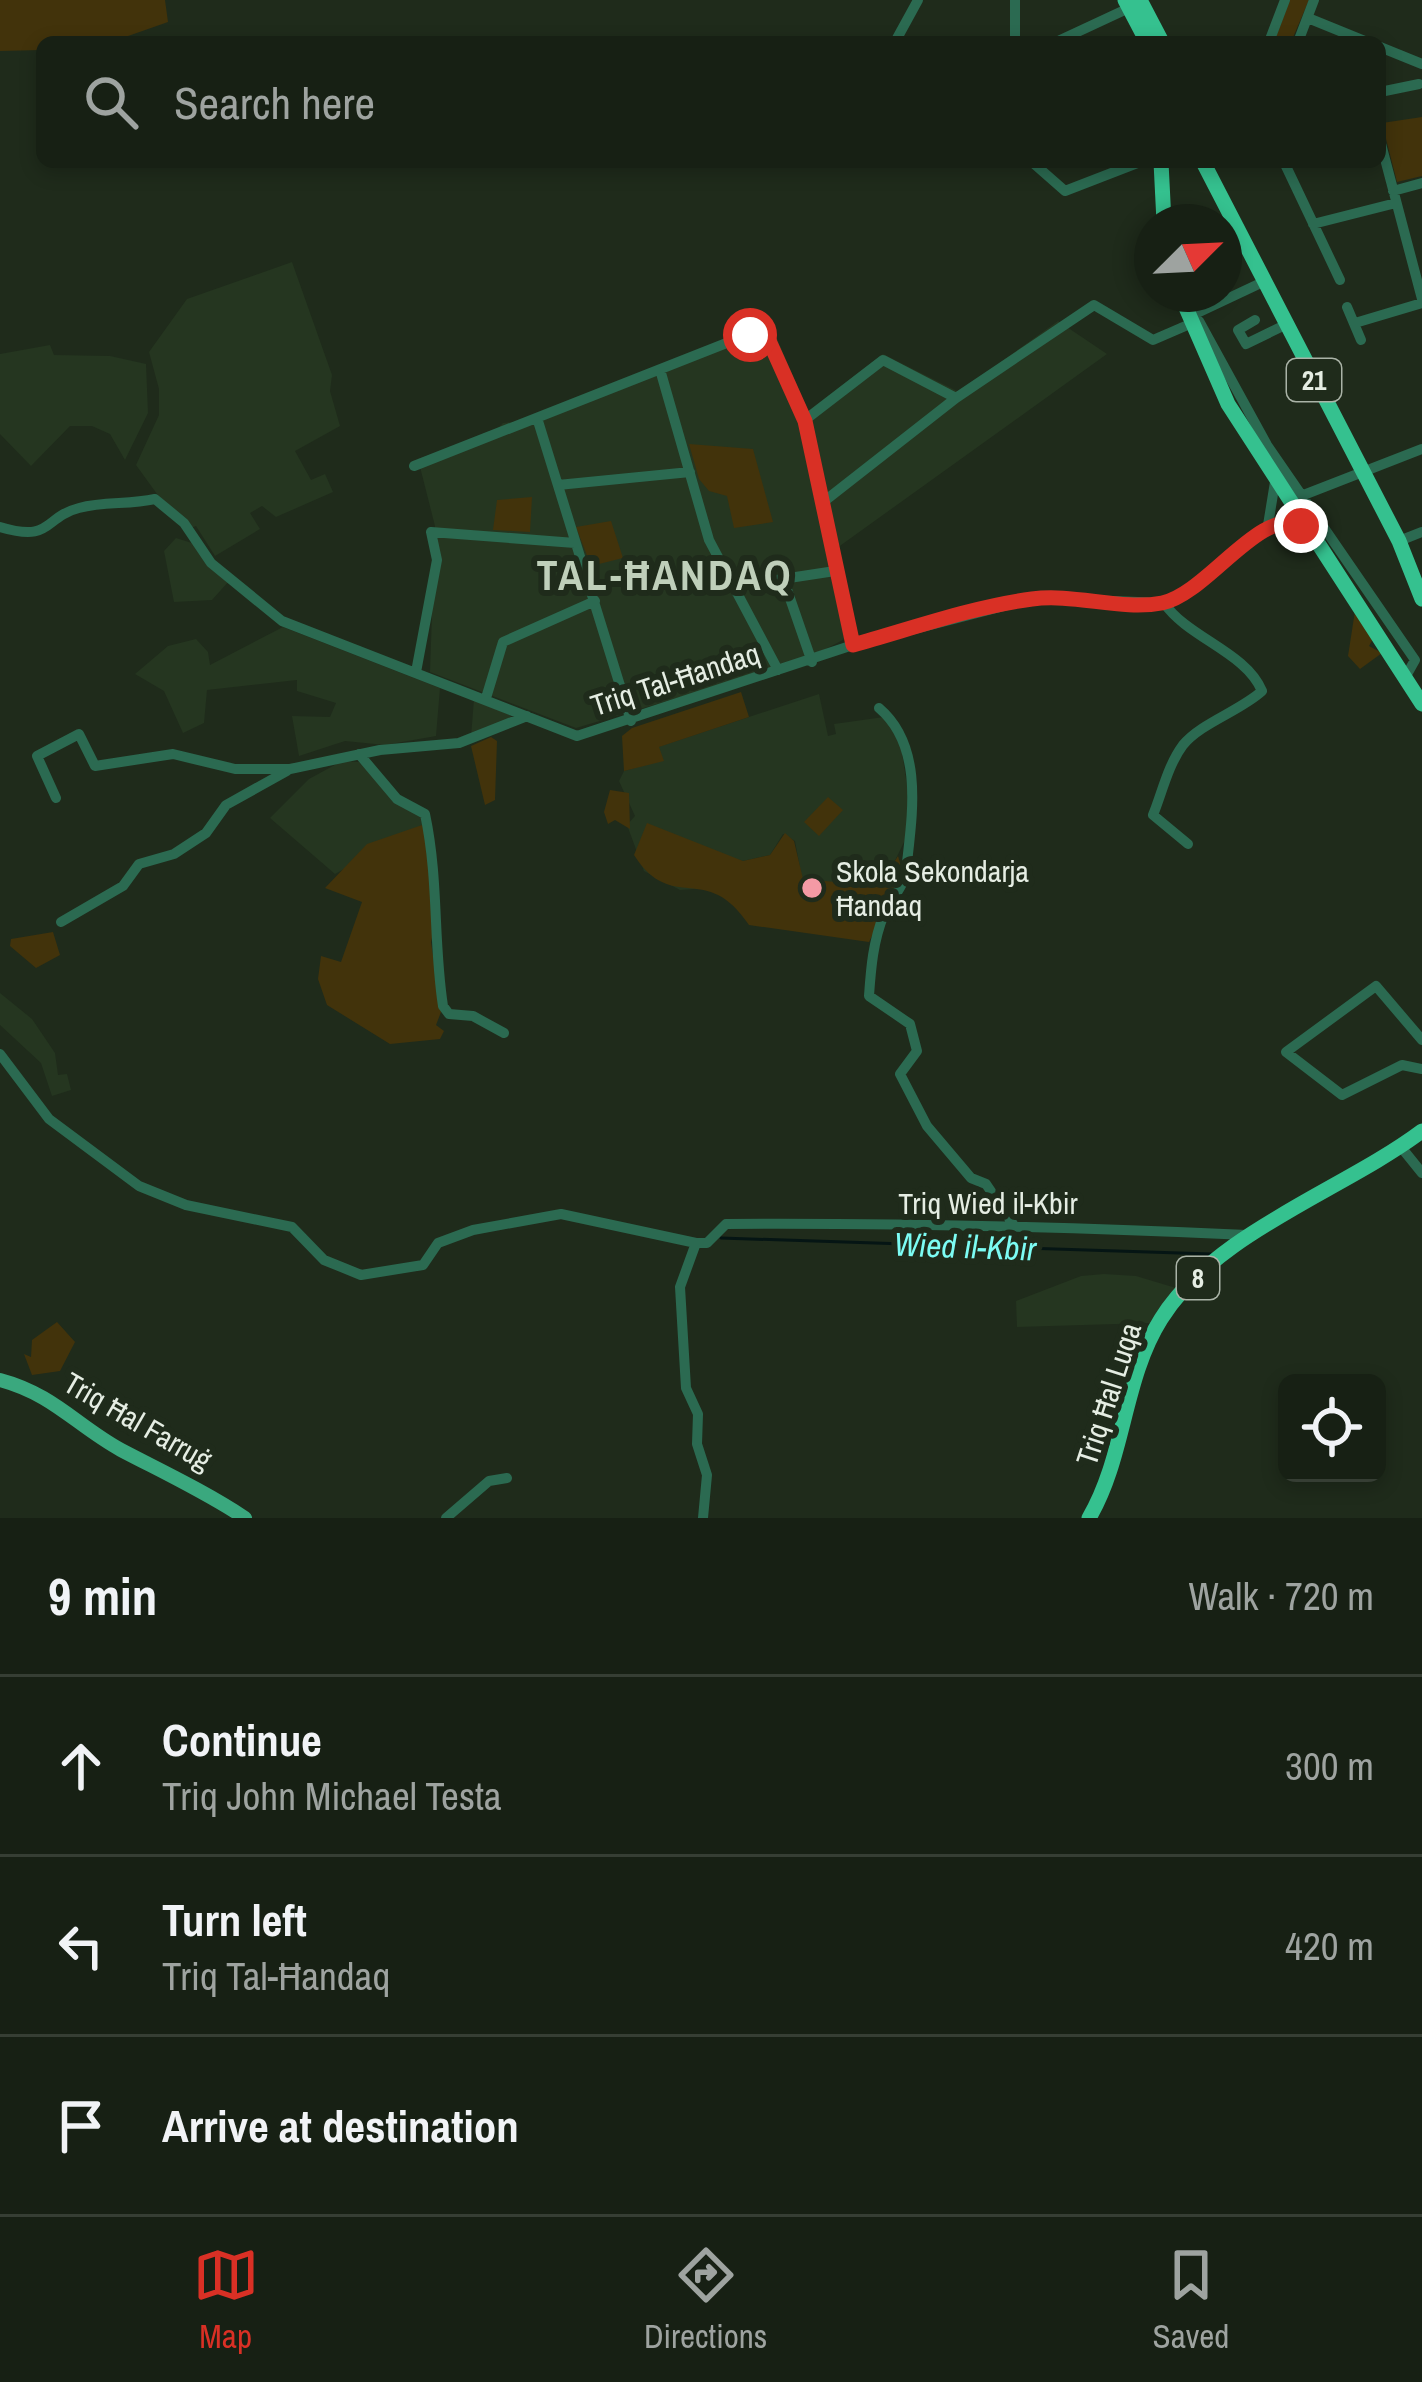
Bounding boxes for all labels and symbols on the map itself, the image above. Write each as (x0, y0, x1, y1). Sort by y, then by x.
north arrow (1134, 204, 1242, 312)
route start (723, 308, 777, 362)
road number: 21 (1287, 359, 1341, 401)
route end (1274, 499, 1328, 553)
district label: TAL-ĦANDAQ (536, 547, 794, 603)
street label: Triq Tal-Ħandaq (585, 633, 765, 725)
place label: Skola Sekondarja Ħandaq (836, 851, 1029, 925)
marker: Skola Sekondarja Ħandaq (799, 875, 825, 901)
street label: Triq Wied il-Kbir (898, 1183, 1079, 1223)
water label: Wied il-Kbir (893, 1222, 1038, 1271)
road number: 8 (1177, 1257, 1219, 1299)
street label: Triq Ħal Luqa (1066, 1317, 1150, 1471)
street label: Triq Ħal Farruġ (57, 1363, 220, 1480)

